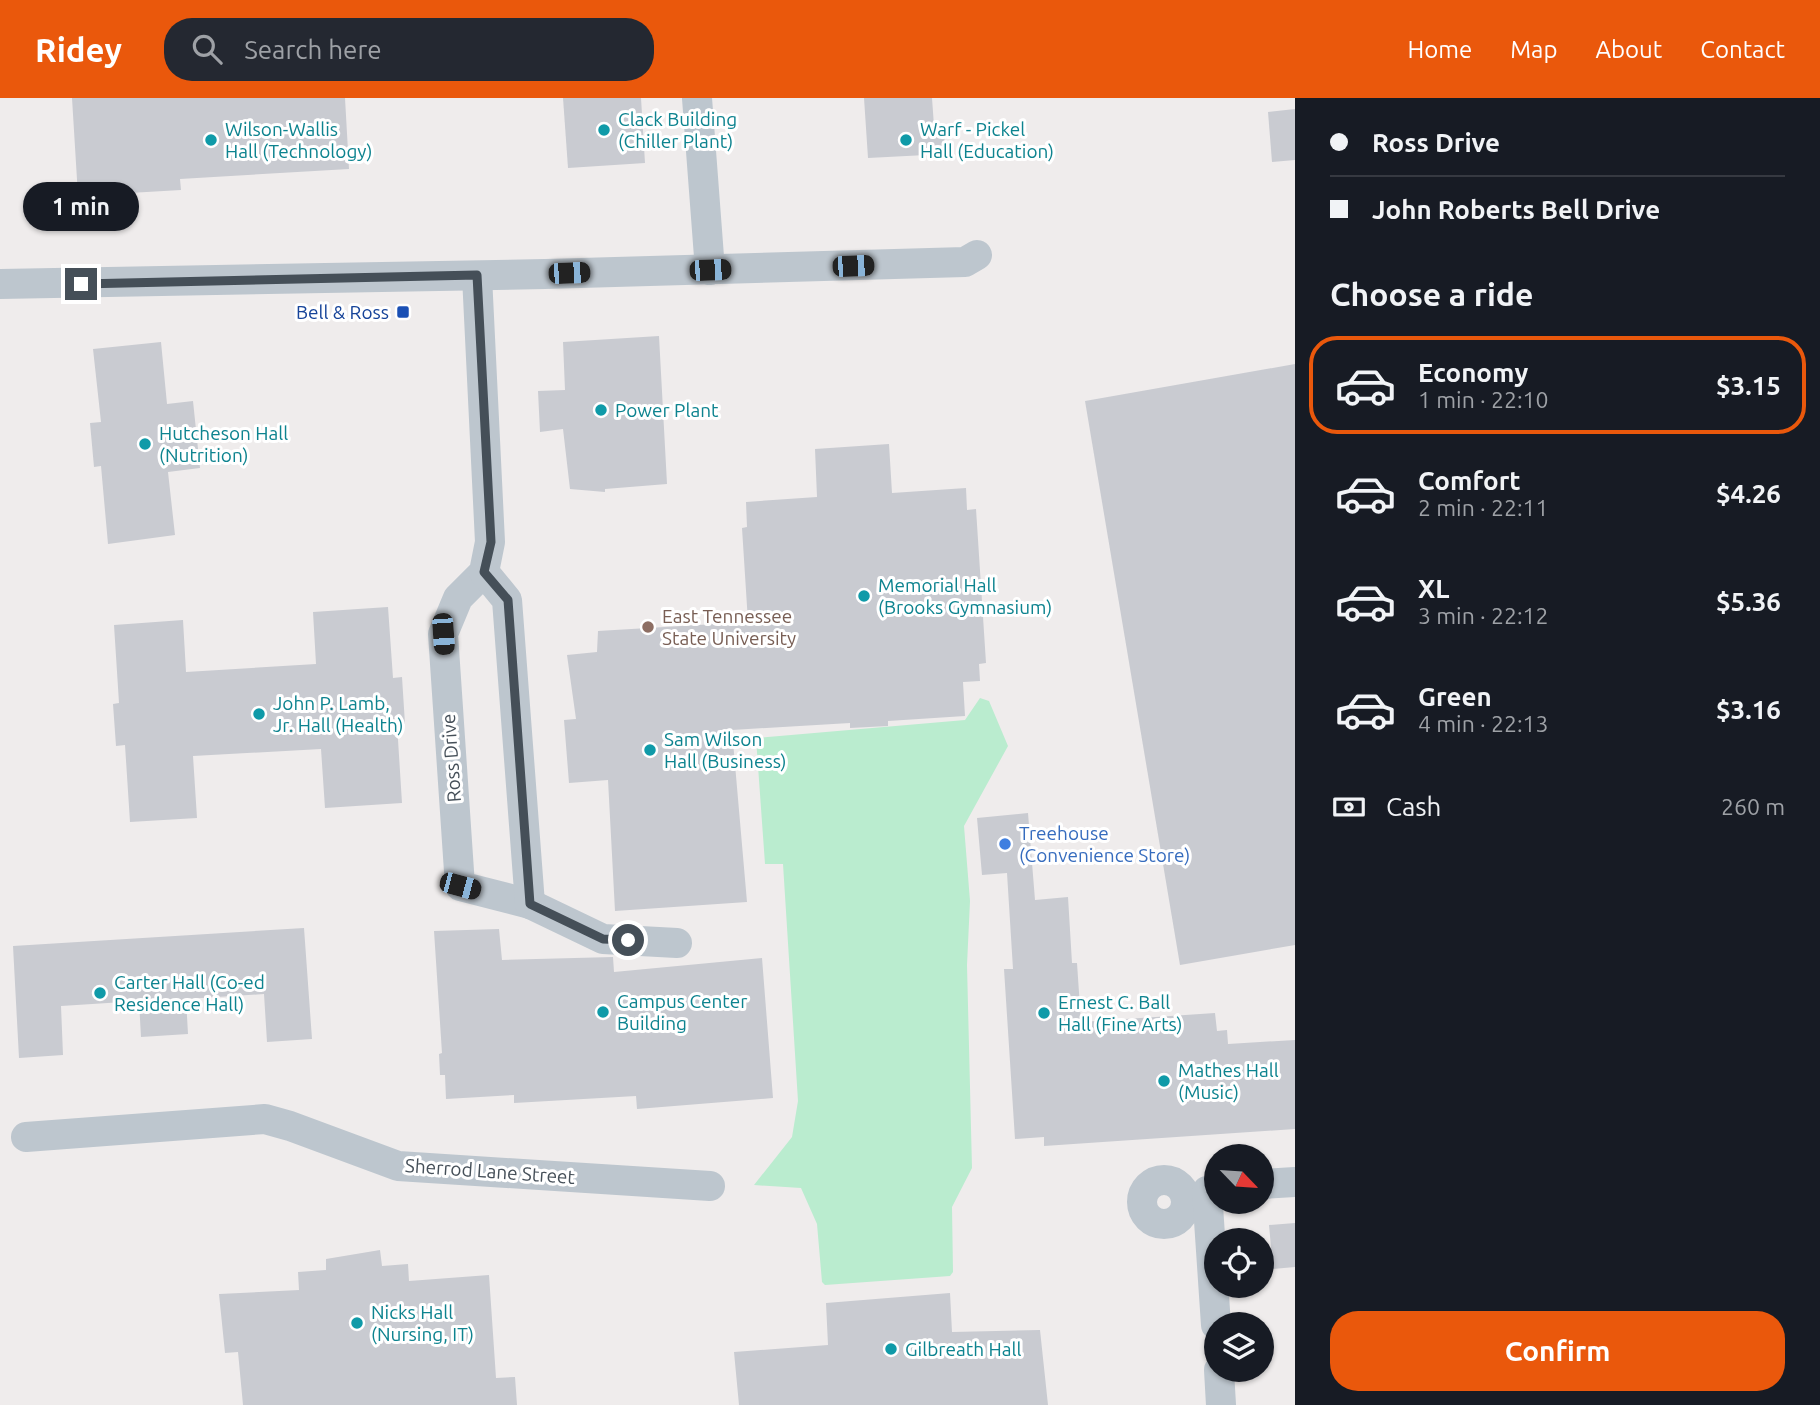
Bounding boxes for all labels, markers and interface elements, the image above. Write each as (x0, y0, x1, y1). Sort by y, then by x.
search box (164, 18, 654, 81)
icon: search (188, 30, 226, 68)
text: Ridey (35, 31, 122, 68)
text: Search here (244, 35, 382, 64)
text: Home (1407, 36, 1472, 63)
text: Map (1510, 36, 1557, 63)
text: About (1595, 36, 1662, 63)
text: Contact (1700, 36, 1785, 63)
place label: Clack Building (Chiller Plant) (618, 108, 737, 152)
place label: Wilson-Wallis Hall (Technology) (225, 118, 372, 162)
place label: Warf - Pickel Hall (Education) (920, 118, 1054, 162)
marker: Clack Building (Chiller Plant) (596, 122, 612, 138)
text: Ross Drive (1372, 128, 1500, 157)
marker: Wilson-Wallis Hall (Technology) (203, 132, 219, 148)
marker: Warf - Pickel Hall (Education) (898, 132, 914, 148)
callout: 1 min (23, 183, 139, 232)
text: 1 min (52, 194, 110, 219)
text: John Roberts Bell Drive (1372, 195, 1660, 224)
car (832, 255, 875, 277)
car (689, 259, 732, 281)
car (548, 262, 591, 284)
route end (65, 268, 97, 300)
text: Choose a ride (1330, 276, 1533, 312)
place label: Bell & Ross (296, 301, 389, 323)
marker: Bell & Ross (395, 304, 411, 320)
icon: car (1334, 354, 1397, 417)
text: Economy (1418, 358, 1528, 387)
text: $3.15 (1716, 371, 1781, 400)
text: 1 min · 22:10 (1418, 387, 1549, 412)
place label: Power Plant (615, 399, 719, 421)
marker: Power Plant (593, 402, 609, 418)
place label: Hutcheson Hall (Nutrition) (159, 422, 288, 466)
marker: Hutcheson Hall (Nutrition) (137, 436, 153, 452)
icon: car (1334, 462, 1397, 525)
text: Comfort (1418, 466, 1521, 495)
text: $4.26 (1716, 479, 1781, 508)
text: 2 min · 22:11 (1418, 495, 1549, 520)
icon: car (1334, 570, 1397, 633)
place label: Memorial Hall (Brooks Gymnasium) (878, 574, 1052, 618)
text: XL (1418, 574, 1449, 603)
text: $5.36 (1716, 587, 1781, 616)
marker: Memorial Hall (Brooks Gymnasium) (856, 588, 872, 604)
text: 3 min · 22:12 (1418, 603, 1549, 628)
place label: East Tennessee State University (662, 605, 796, 649)
car (432, 612, 455, 656)
marker: East Tennessee State University (640, 619, 656, 635)
icon: car (1334, 678, 1397, 741)
text: Green (1418, 682, 1492, 711)
place label: John P. Lamb, Jr. Hall (Health) (273, 692, 404, 736)
text: $3.16 (1716, 695, 1781, 724)
marker: John P. Lamb, Jr. Hall (Health) (251, 706, 267, 722)
text: 4 min · 22:13 (1418, 711, 1549, 736)
street label: Ross Drive (437, 713, 465, 803)
place label: Sam Wilson Hall (Business) (664, 728, 787, 772)
marker: Sam Wilson Hall (Business) (642, 742, 658, 758)
icon: cash (1330, 788, 1368, 826)
text: Cash (1386, 792, 1441, 821)
text: 260 m (1721, 794, 1785, 819)
place label: Treehouse (Convenience Store) (1019, 822, 1190, 866)
marker: Treehouse (Convenience Store) (997, 836, 1013, 852)
car (437, 870, 484, 902)
route start (612, 924, 644, 956)
place label: Carter Hall (Co-ed Residence Hall) (114, 971, 265, 1015)
marker: Carter Hall (Co-ed Residence Hall) (92, 985, 108, 1001)
place label: Campus Center Building (617, 990, 747, 1034)
place label: Ernest C. Ball Hall (Fine Arts) (1058, 991, 1183, 1035)
marker: Campus Center Building (595, 1004, 611, 1020)
marker: Ernest C. Ball Hall (Fine Arts) (1036, 1005, 1052, 1021)
place label: Mathes Hall (Music) (1178, 1059, 1279, 1103)
marker: Mathes Hall (Music) (1156, 1073, 1172, 1089)
north arrow (1204, 1144, 1274, 1214)
map controls (1204, 1144, 1274, 1382)
street label: Sherrod Lane Street (404, 1154, 576, 1188)
button: locate (1204, 1228, 1274, 1298)
place label: Nicks Hall (Nursing, IT) (371, 1301, 474, 1345)
button: Confirm (1330, 1311, 1785, 1391)
button: layers (1204, 1312, 1274, 1382)
marker: Nicks Hall (Nursing, IT) (349, 1315, 365, 1331)
place label: Gilbreath Hall (905, 1338, 1021, 1360)
marker: Gilbreath Hall (883, 1341, 899, 1357)

